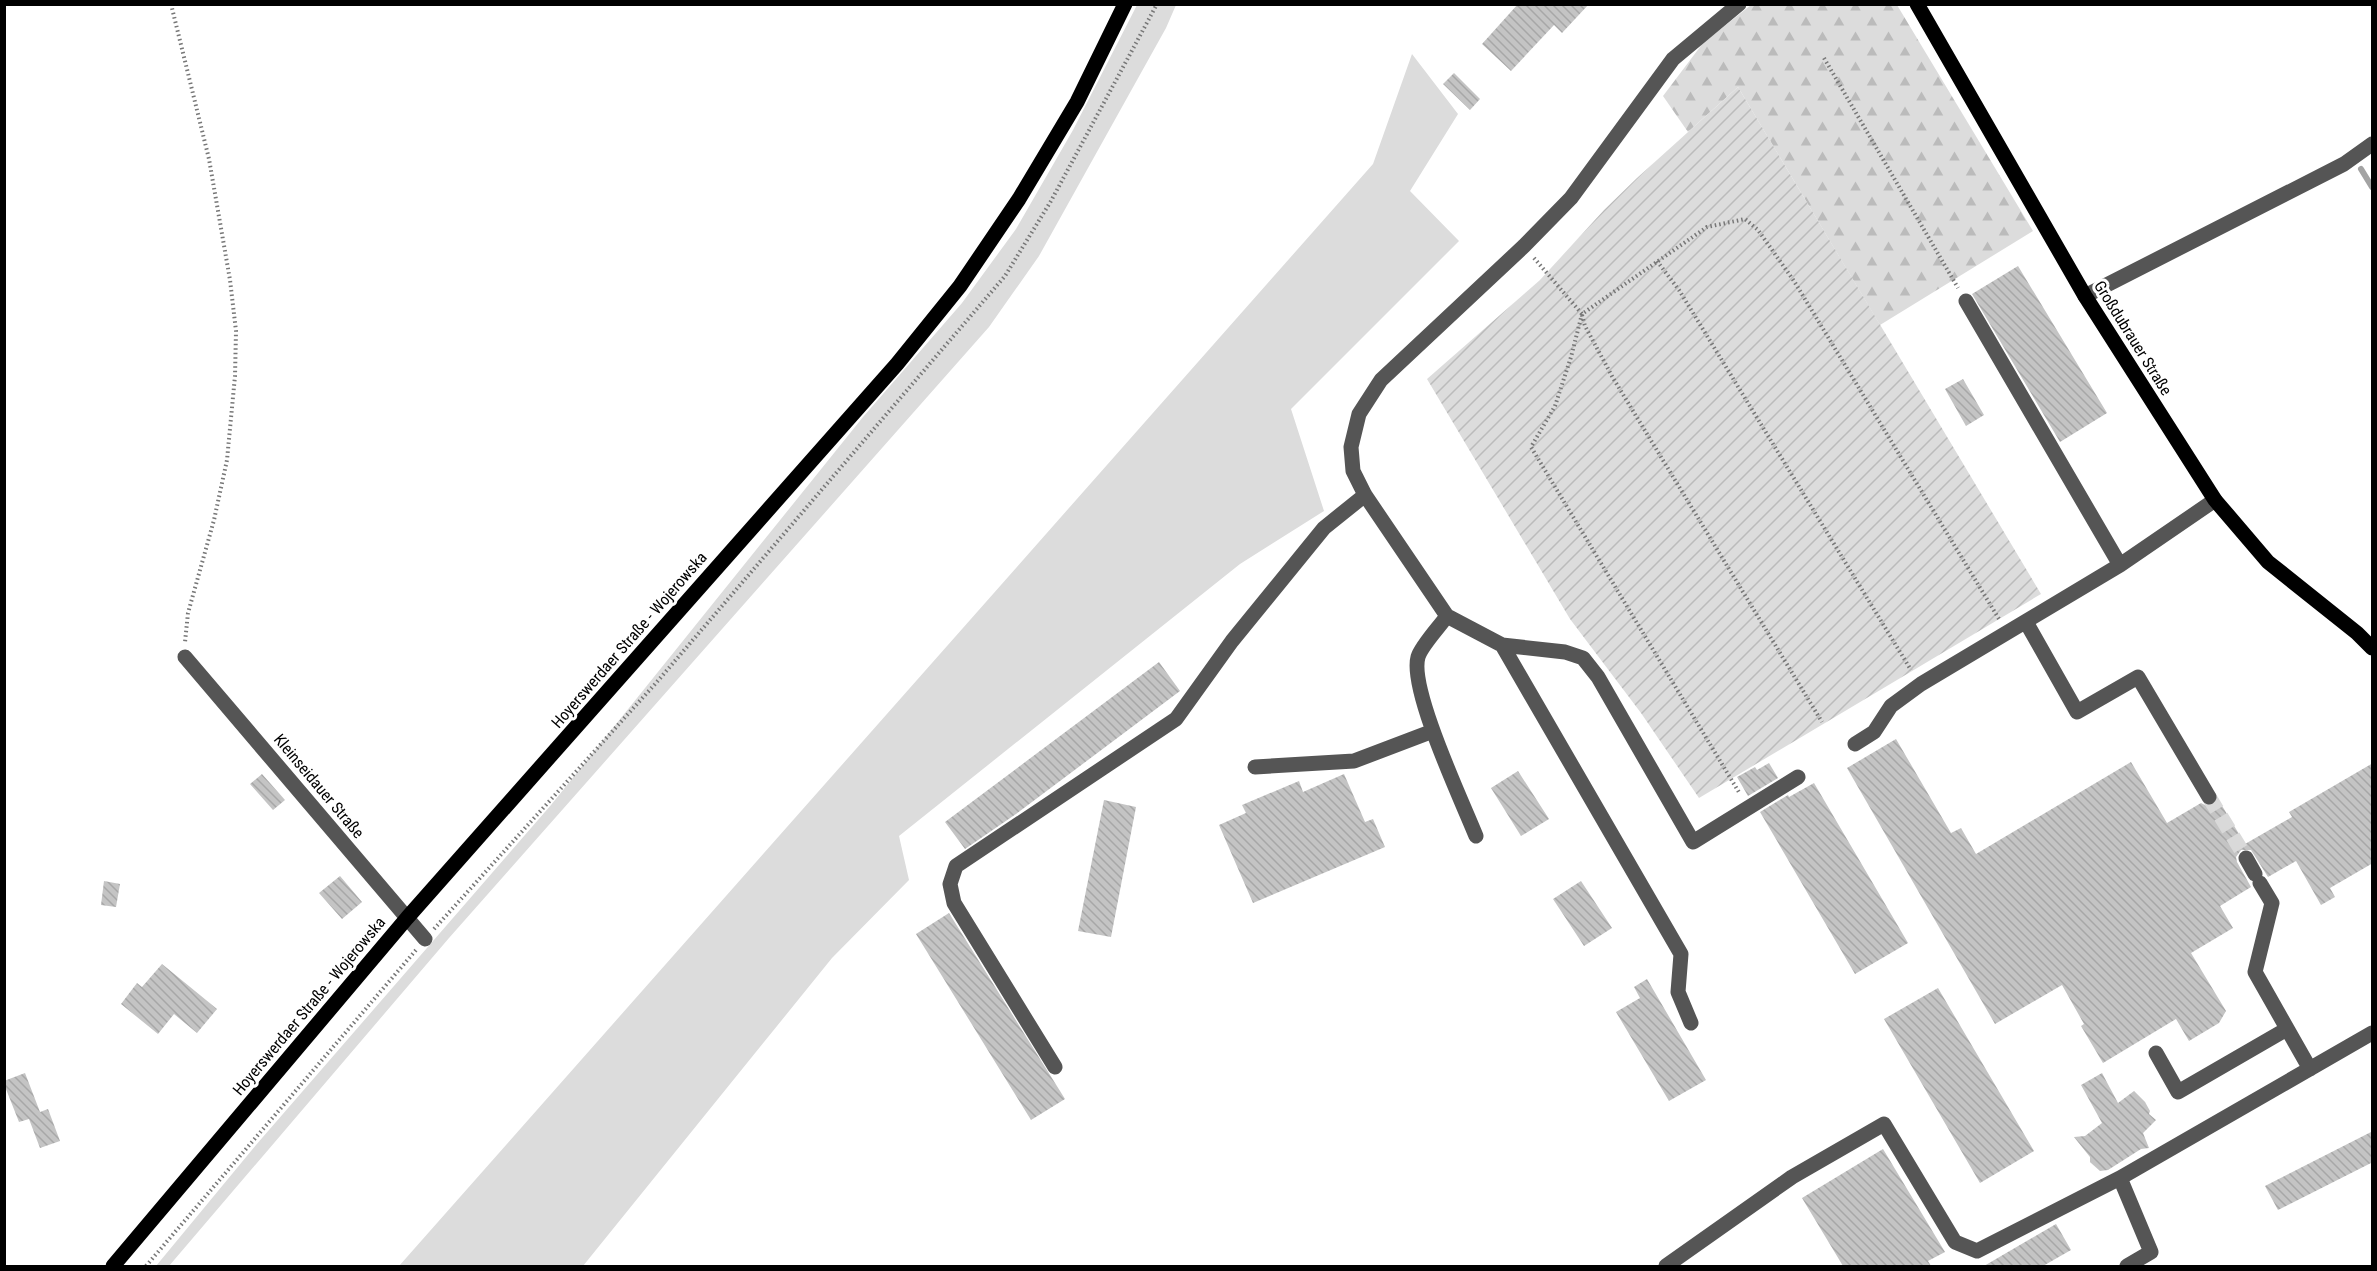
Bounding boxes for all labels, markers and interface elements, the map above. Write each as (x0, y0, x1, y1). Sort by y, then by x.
street label: Großdubrauer Straße (2090, 277, 2176, 399)
street label: Hoyerswerdaer Straße - Wojerowska (547, 548, 711, 732)
street label: Kleinseidauer Straße (270, 730, 368, 842)
street label: Hoyerswerdaer Straße - Wojerowska (229, 913, 389, 1099)

